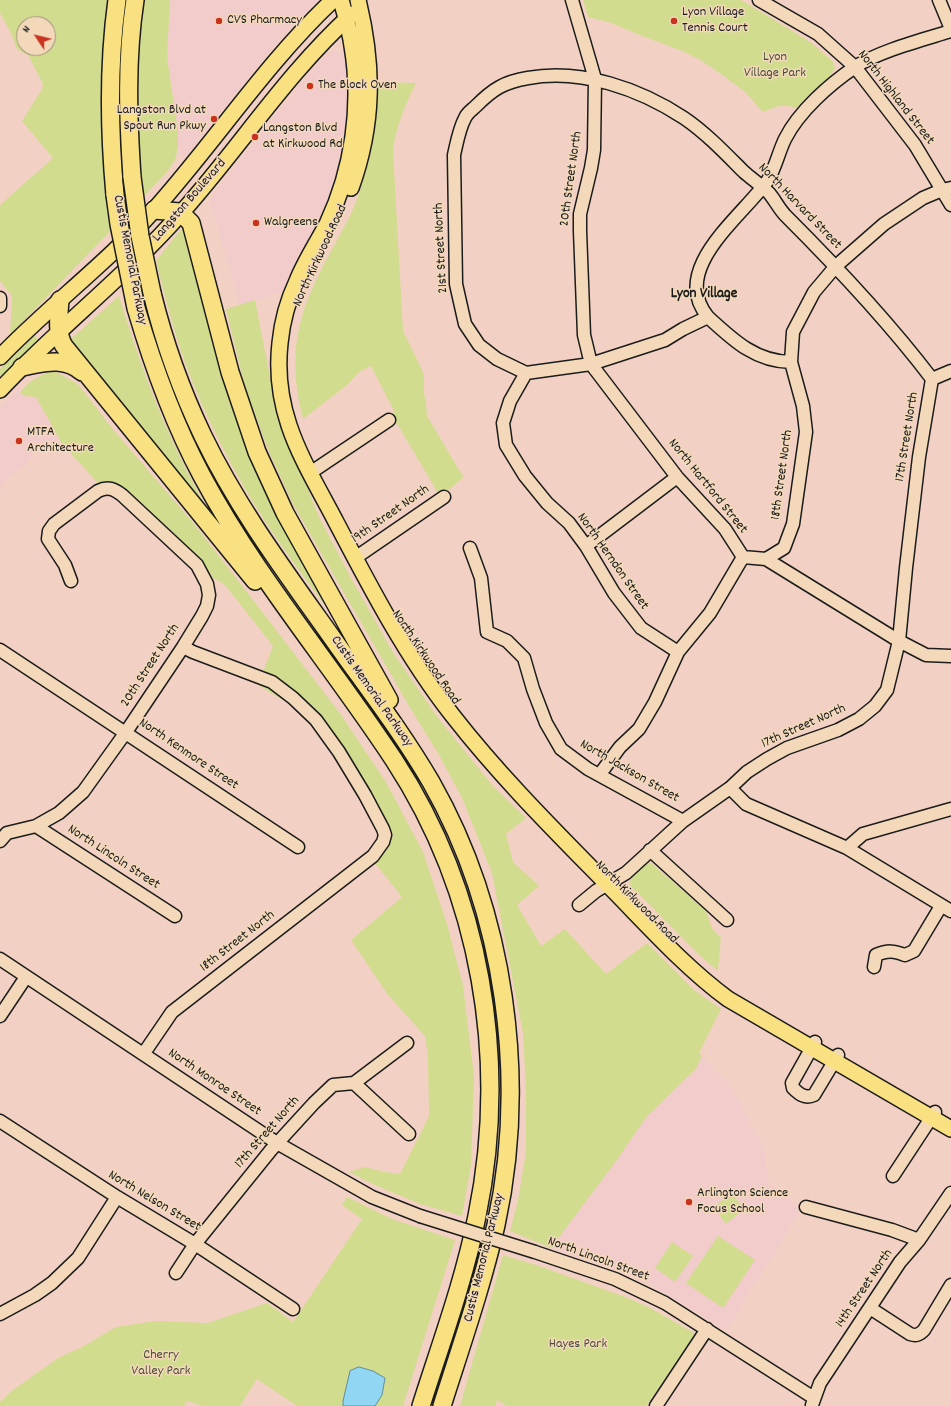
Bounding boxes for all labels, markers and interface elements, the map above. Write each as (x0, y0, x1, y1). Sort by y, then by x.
place label: Lyon Village Tennis Court (682, 5, 748, 38)
place label: CVS Pharmacy (227, 13, 302, 29)
north arrow (16, 16, 56, 56)
marker: CVS Pharmacy (214, 16, 224, 26)
marker: Lyon Village Tennis Court (669, 16, 679, 26)
text: N (19, 23, 35, 37)
street label: North Highland Street (853, 47, 937, 149)
park label: Lyon Village Park (744, 50, 806, 82)
place label: The Block Oven (318, 78, 397, 94)
marker: The Block Oven (305, 81, 315, 91)
place label: Langston Blvd at Spout Run Pkwy (117, 103, 206, 136)
marker: Langston Blvd at Spout Run Pkwy (209, 114, 219, 124)
place label: Langston Blvd at Kirkwood Rd (263, 121, 343, 154)
street label: 20th Street North (557, 130, 587, 228)
marker: Langston Blvd at Kirkwood Rd (250, 132, 260, 142)
street label: Langston Boulevard (149, 156, 231, 246)
street label: North Harvard Street (754, 160, 844, 254)
street label: Custis Memorial Parkway (108, 194, 150, 326)
street label: North Kirkwood Road (290, 202, 352, 310)
street label: 21st Street North (431, 202, 453, 294)
place label: Walgreens (264, 215, 318, 231)
marker: Walgreens (251, 218, 261, 228)
district label: Lyon Village (671, 286, 737, 304)
street label: 17th Street North (893, 391, 923, 483)
place label: MTFA Architecture (27, 425, 94, 458)
street label: 18th Street North (768, 429, 798, 521)
marker: MTFA Architecture (14, 436, 24, 446)
street label: North Hartford Street (664, 436, 750, 538)
street label: 19th Street North (349, 482, 433, 548)
street label: North Herndon Street (572, 510, 652, 614)
street label: North Kirkwood Road (387, 607, 463, 709)
street label: 20th Street North (118, 621, 184, 711)
street label: Custis Memorial Parkway (326, 633, 416, 751)
street label: 17th Street North (759, 701, 849, 753)
street label: North Kenmore Street (135, 715, 241, 795)
street label: North Jackson Street (576, 737, 682, 807)
street label: North Lincoln Street (64, 822, 162, 894)
street label: North Kirkwood Road (591, 858, 681, 948)
street label: 18th Street North (197, 907, 279, 977)
street label: North Monroe Street (164, 1046, 264, 1120)
street label: 17th Street North (232, 1093, 304, 1173)
street label: North Nelson Street (105, 1168, 203, 1236)
place label: Arlington Science Focus School (697, 1186, 788, 1218)
street label: Custis Memorial Parkway (461, 1192, 509, 1324)
marker: Arlington Science Focus School (684, 1197, 694, 1207)
street label: North Lincoln Street (545, 1234, 651, 1286)
street label: 14th Street North (833, 1247, 897, 1331)
park label: Hayes Park (549, 1337, 607, 1353)
park label: Cherry Valley Park (132, 1348, 190, 1380)

